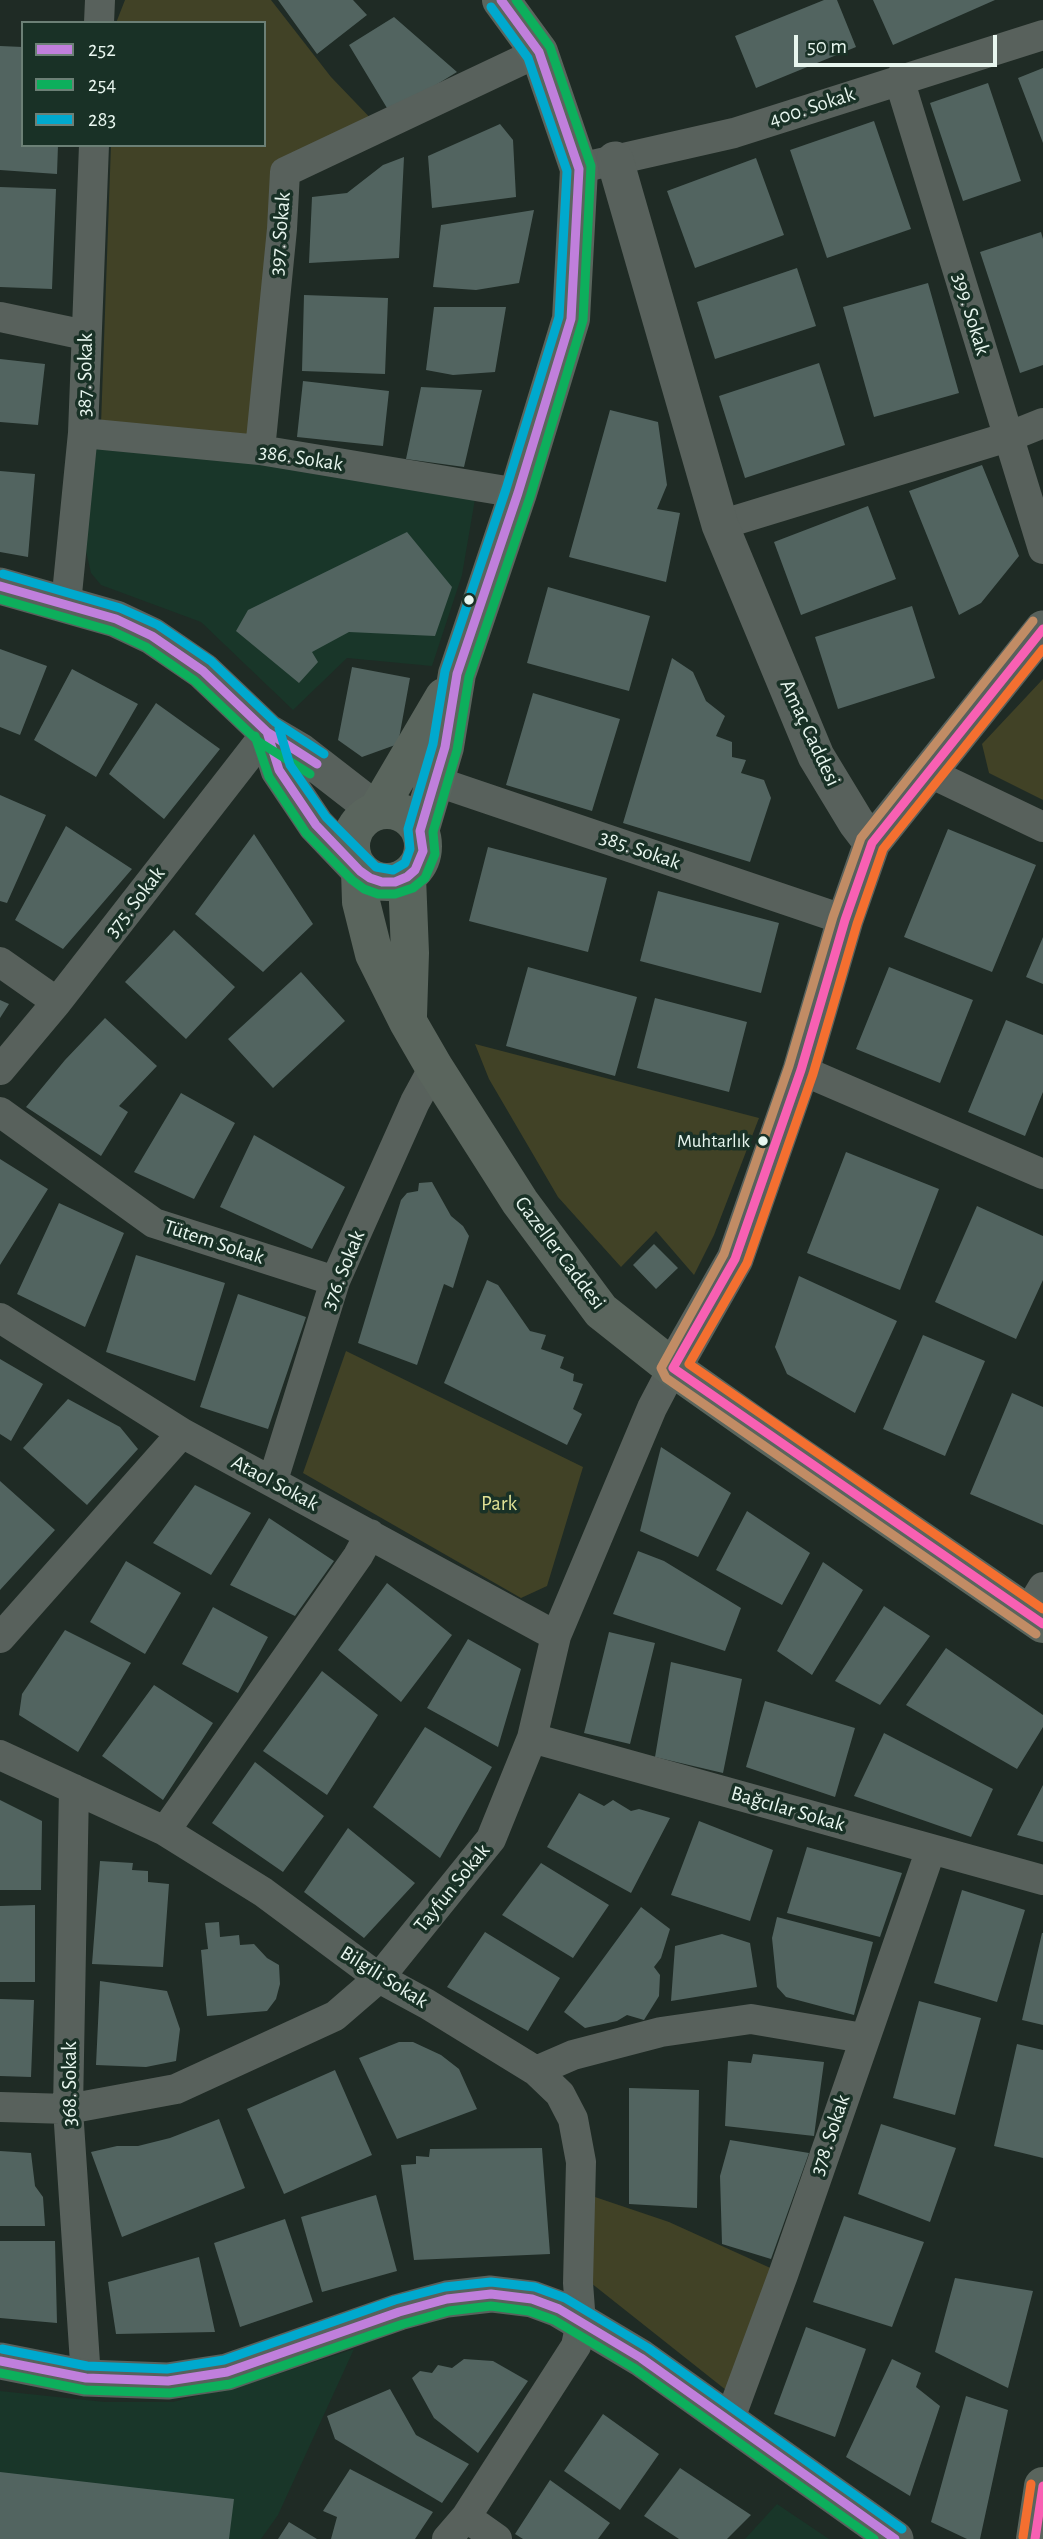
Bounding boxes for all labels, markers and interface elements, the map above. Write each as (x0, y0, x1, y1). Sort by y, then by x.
legend (21, 21, 266, 147)
scale bar (798, 21, 1001, 65)
text: 50 m (807, 36, 847, 57)
text: 252 (88, 39, 116, 60)
text: 254 (88, 74, 116, 95)
street label: 400. Sokak (766, 81, 858, 133)
text: 283 (88, 109, 116, 130)
street label: 397. Sokak (264, 191, 296, 277)
street label: 399. Sokak (947, 270, 995, 358)
street label: 387. Sokak (72, 333, 98, 417)
street label: 386. Sokak (257, 439, 345, 477)
unlabelled marker (462, 593, 476, 607)
street label: Amaç Caddesi (774, 676, 846, 790)
street label: 385. Sokak (596, 824, 684, 876)
street label: 375. Sokak (100, 862, 170, 942)
place label: Muhtarlık (677, 1130, 750, 1152)
marker: Muhtarlık (756, 1134, 770, 1148)
street label: Gazeller Caddesi (509, 1191, 611, 1315)
street label: Tütem Sokak (161, 1214, 267, 1270)
street label: 376. Sokak (316, 1226, 370, 1314)
street label: Ataol Sokak (227, 1450, 323, 1516)
park label: Park (481, 1491, 517, 1517)
street label: Bağcılar Sokak (728, 1781, 848, 1837)
street label: Tayfun Sokak (409, 1839, 495, 1937)
street label: Bilgili Sokak (335, 1940, 433, 2014)
street label: 368. Sokak (57, 2042, 83, 2126)
street label: 378. Sokak (804, 2091, 856, 2179)

